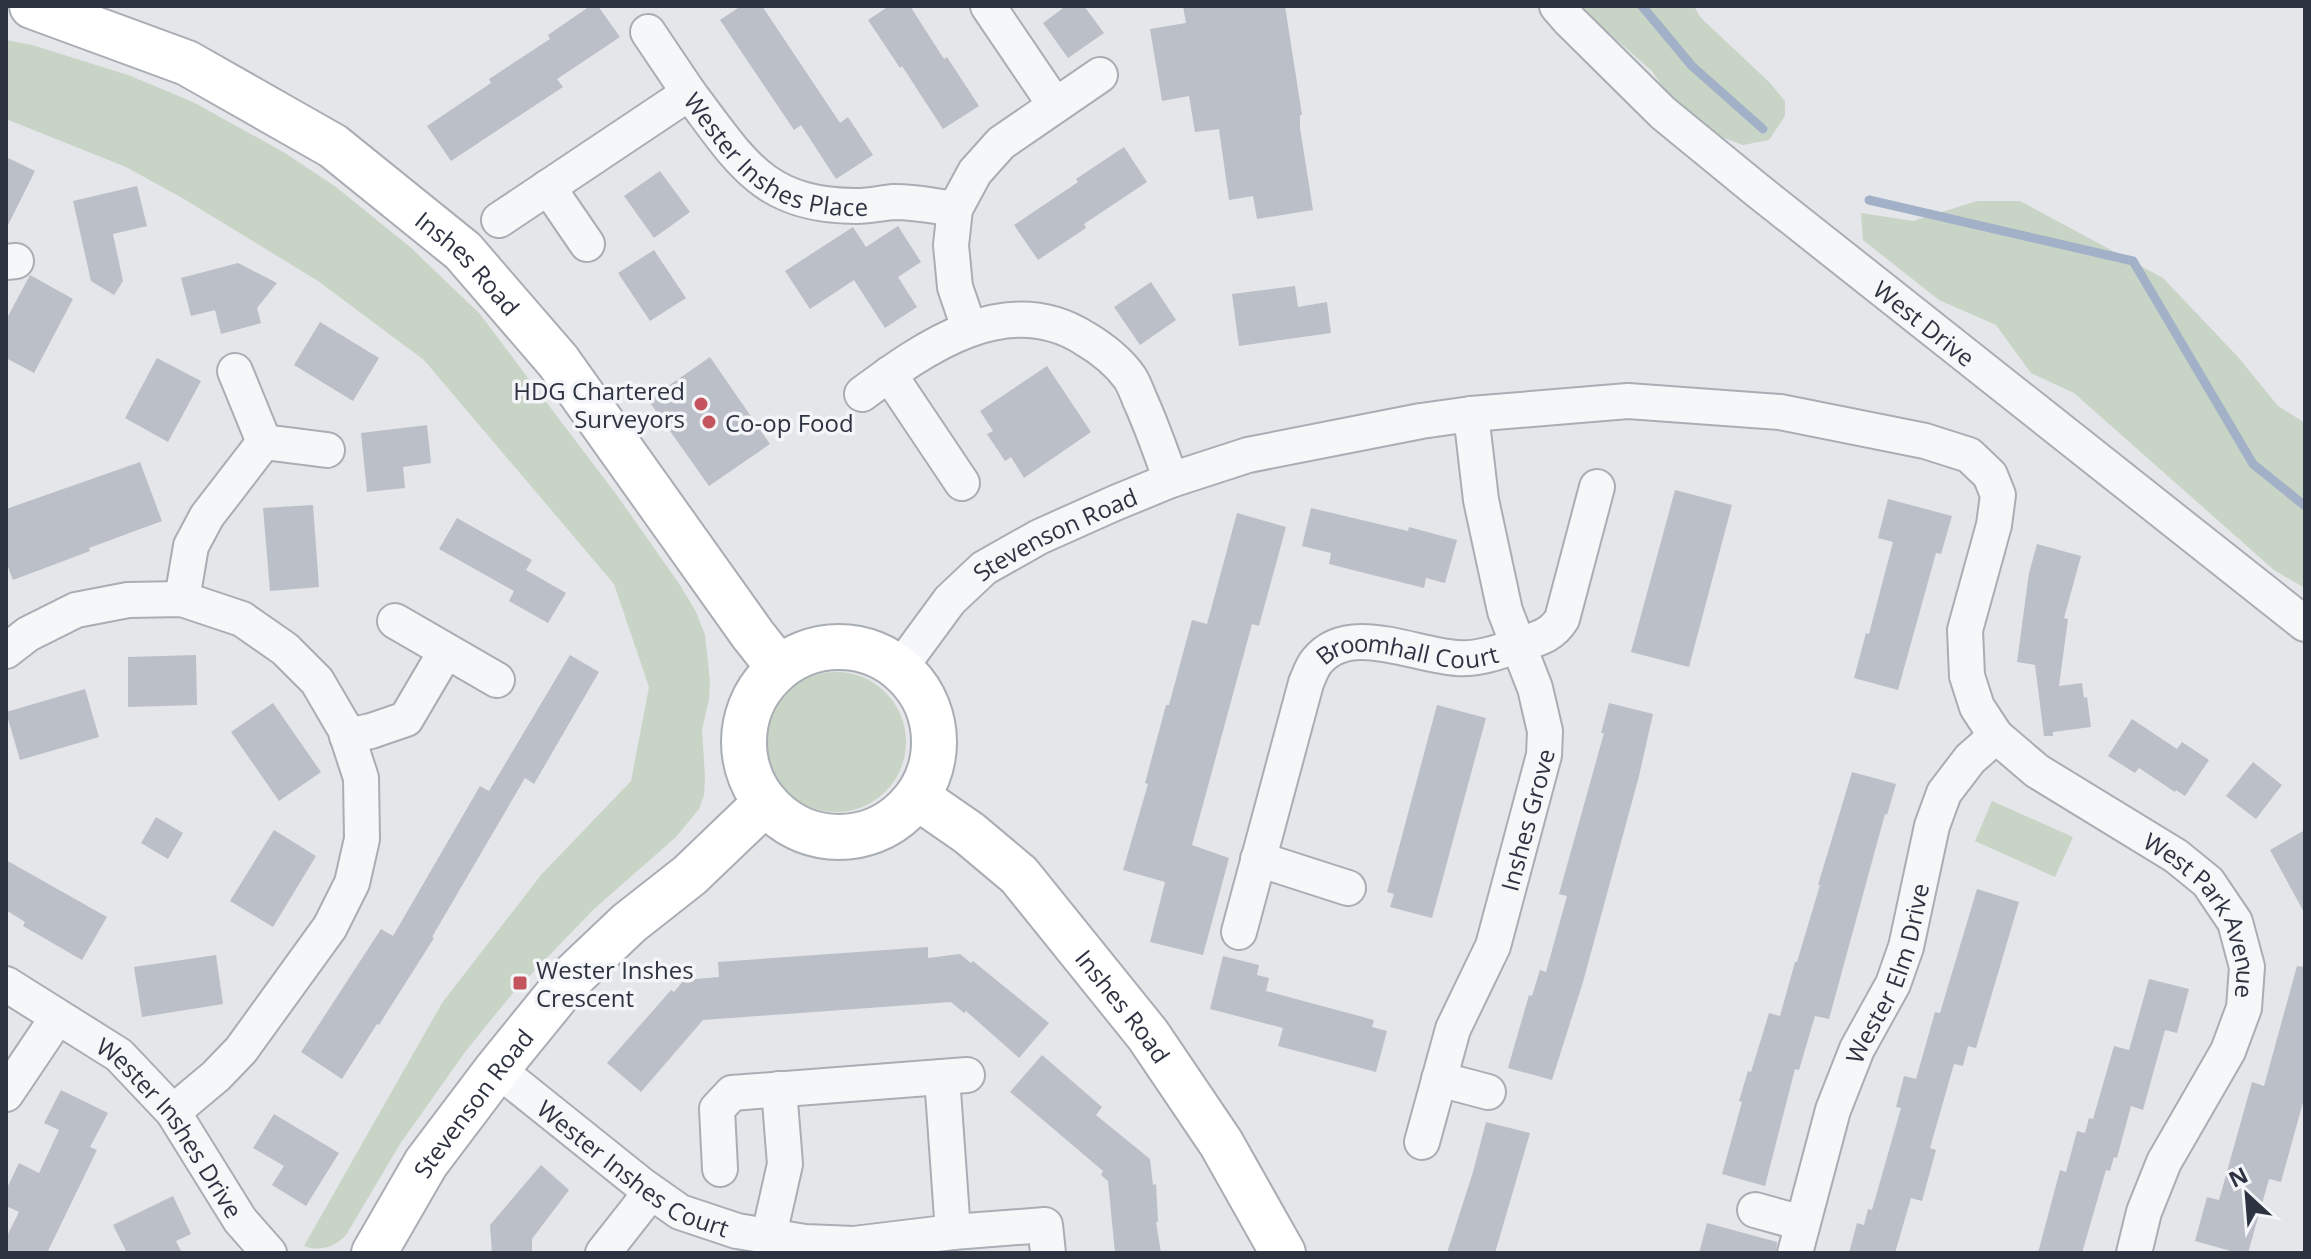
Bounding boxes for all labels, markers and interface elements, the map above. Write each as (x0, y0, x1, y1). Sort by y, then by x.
street label: Wester Inshes Place (677, 85, 869, 223)
street label: Inshes Road (409, 203, 528, 322)
street label: West Drive (1867, 272, 1982, 373)
place label: HDG Chartered Surveyors (513, 374, 685, 435)
marker: HDG Chartered Surveyors (692, 395, 710, 413)
place label: Co-op Food (725, 406, 854, 439)
marker: Co-op Food (700, 413, 718, 431)
street label: Stevenson Road (965, 479, 1142, 587)
street label: Broomhall Court (1308, 625, 1502, 675)
street label: Inshes Grove (1492, 745, 1561, 894)
street label: West Park Avenue (2138, 824, 2264, 999)
street label: Wester Elm Drive (1837, 880, 1936, 1068)
street label: Inshes Road (1069, 942, 1178, 1069)
place label: Wester Inshes Crescent (536, 953, 694, 1014)
marker: Wester Inshes Crescent (511, 974, 529, 992)
street label: Stevenson Road (405, 1021, 540, 1183)
street label: Wester Inshes Drive (91, 1029, 251, 1224)
street label: Wester Inshes Court (531, 1092, 734, 1244)
north arrow (2207, 1155, 2287, 1235)
text: N (2223, 1159, 2252, 1194)

